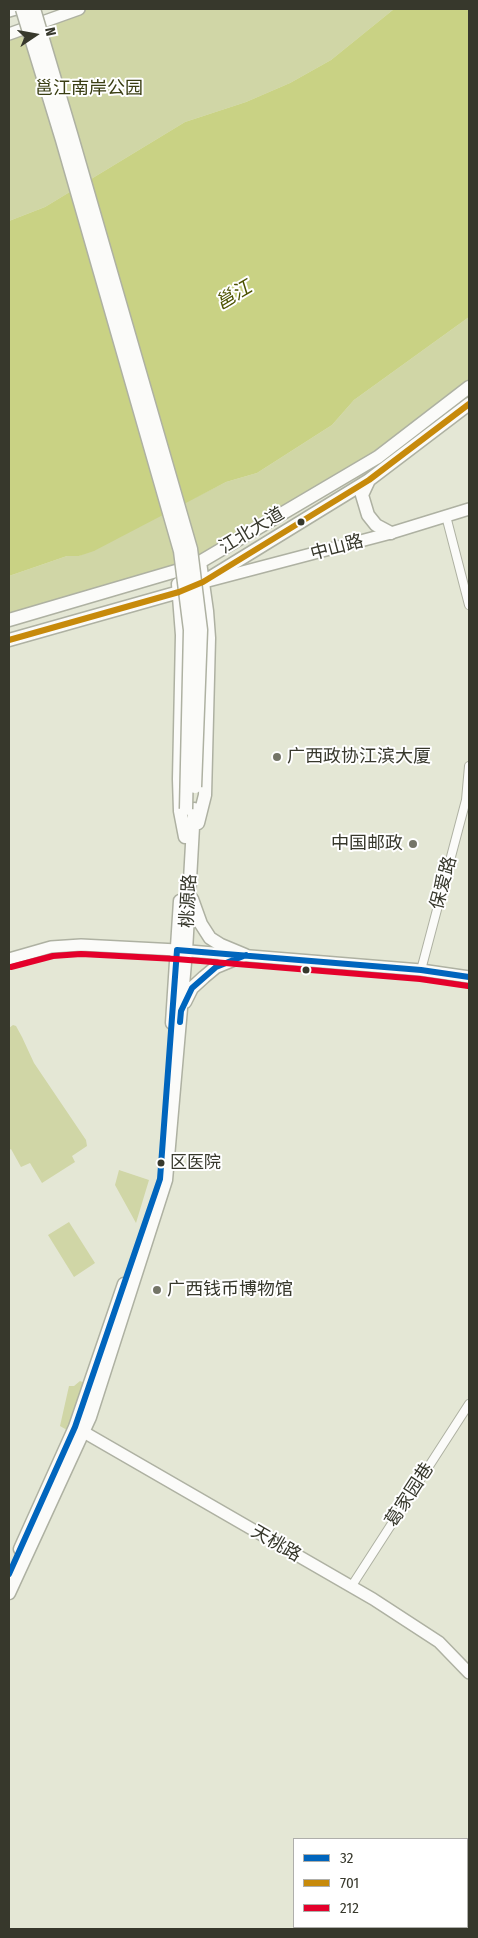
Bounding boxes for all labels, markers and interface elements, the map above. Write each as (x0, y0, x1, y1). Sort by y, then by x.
north arrow (10, 10, 60, 60)
text: N (41, 26, 59, 38)
park label: 邕江南岸公园 (35, 78, 143, 100)
water label: 邕江 (212, 276, 256, 316)
street label: 江北大道 (216, 503, 288, 559)
unlabelled marker (296, 517, 306, 527)
street label: 中山路 (308, 531, 366, 565)
place label: 广西政协江滨大厦 (287, 746, 431, 768)
marker: 广西政协江滨大厦 (271, 751, 283, 763)
place label: 中国邮政 (331, 833, 403, 855)
marker: 中国邮政 (407, 838, 419, 850)
street label: 保爱路 (427, 854, 461, 912)
street label: 桃源路 (177, 873, 201, 929)
unlabelled marker (301, 965, 311, 975)
place label: 区医院 (170, 1153, 221, 1173)
marker: 区医院 (156, 1158, 166, 1168)
place label: 广西钱币博物馆 (167, 1279, 293, 1301)
marker: 广西钱币博物馆 (151, 1284, 163, 1296)
street label: 葛家园巷 (381, 1459, 439, 1531)
street label: 天桃路 (247, 1521, 305, 1567)
legend (293, 1838, 468, 1928)
text: 32 (340, 1849, 353, 1867)
text: 701 (340, 1874, 359, 1892)
text: 212 (340, 1899, 359, 1917)

